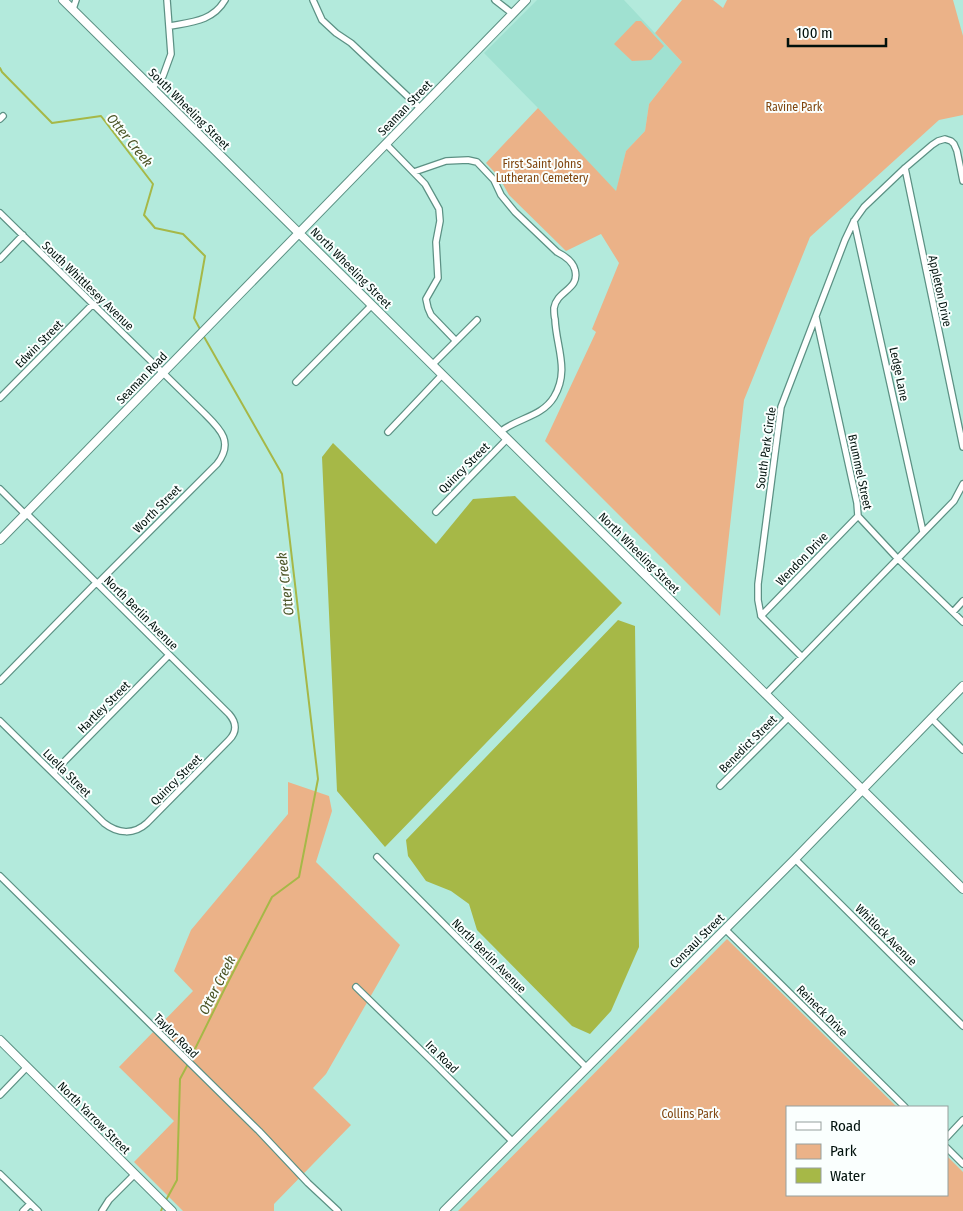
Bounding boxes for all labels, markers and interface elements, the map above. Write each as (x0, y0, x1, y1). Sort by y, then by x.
scale bar (788, 15, 886, 47)
text: 100 m (796, 24, 833, 42)
street label: South Wheeling Street (145, 65, 233, 153)
street label: Seaman Street (375, 77, 435, 139)
park label: Ravine Park (766, 100, 823, 114)
water label: Otter Creek (103, 110, 156, 170)
park label: First Saint Johns Lutheran Cemetery (496, 157, 589, 185)
street label: North Wheeling Street (308, 225, 394, 311)
street label: South Whittlesey Avenue (39, 239, 137, 333)
street label: Appleton Drive (926, 254, 954, 328)
street label: Edwin Street (12, 317, 66, 371)
street label: Ledge Lane (886, 346, 912, 402)
street label: Seaman Road (114, 349, 170, 407)
street label: South Park Circle (753, 406, 779, 490)
street label: Brummel Street (845, 433, 875, 511)
street label: Quincy Street (436, 440, 492, 496)
street label: Worth Street (130, 482, 184, 536)
street label: North Wheeling Street (596, 510, 682, 596)
street label: Wendon Drive (773, 529, 831, 588)
water label: Otter Creek (273, 551, 298, 617)
street label: North Berlin Avenue (101, 573, 181, 653)
street label: Hartley Street (75, 678, 133, 736)
street label: Benedict Street (716, 712, 780, 776)
street label: Luella Street (40, 746, 94, 800)
street label: Quincy Street (148, 752, 204, 808)
street label: Whitlock Avenue (852, 901, 920, 969)
street label: Consaul Street (667, 911, 727, 971)
street label: North Berlin Avenue (449, 916, 529, 996)
water label: Otter Creek (195, 953, 240, 1017)
street label: Reineck Drive (794, 983, 851, 1040)
street label: Taylor Road (151, 1011, 201, 1061)
street label: Ira Road (423, 1038, 461, 1076)
street label: North Yarrow Street (55, 1079, 133, 1157)
legend (786, 1106, 948, 1196)
park label: Collins Park (661, 1107, 719, 1121)
text: Road (830, 1117, 861, 1135)
text: Park (830, 1142, 857, 1160)
text: Water (830, 1167, 866, 1185)

